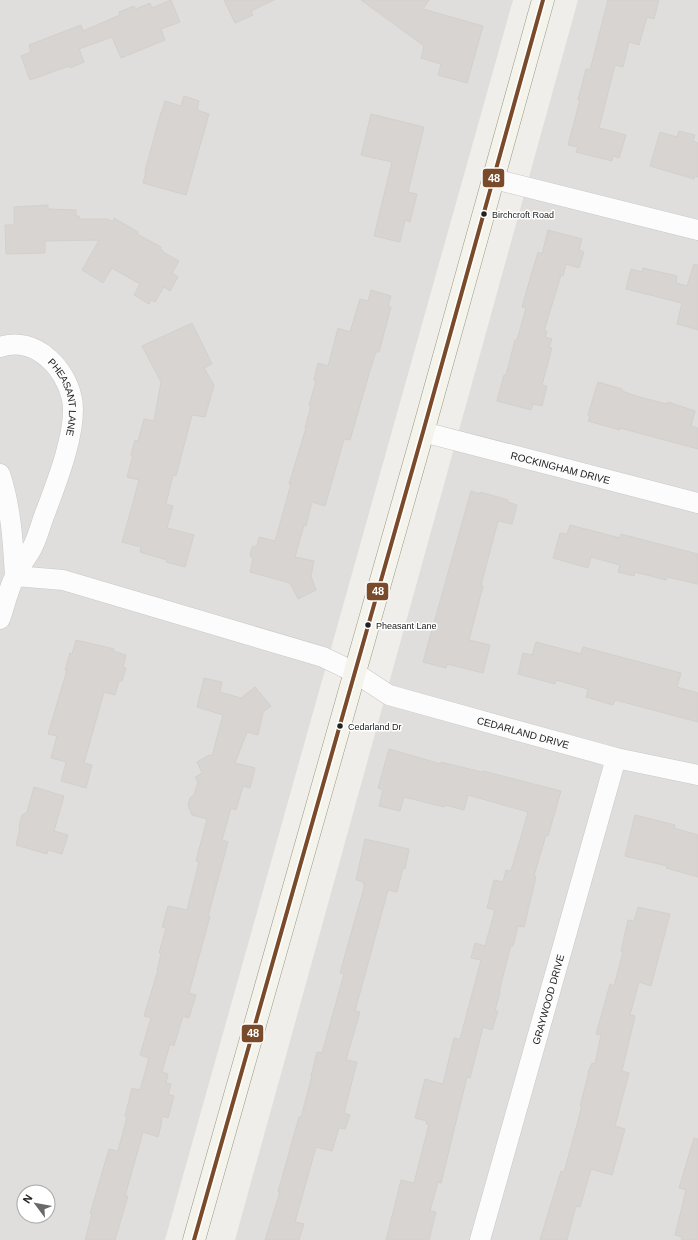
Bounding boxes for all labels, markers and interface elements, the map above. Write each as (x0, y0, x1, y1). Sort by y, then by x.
line badge: 48 (482, 168, 505, 188)
text: 48 (488, 172, 500, 184)
marker: Birchcroft Road (479, 209, 489, 219)
place label: Birchcroft Road (492, 210, 554, 220)
street label: PHEASANT LANE (46, 356, 78, 437)
street label: ROCKINGHAM DRIVE (509, 450, 612, 486)
line badge: 48 (366, 582, 389, 601)
text: 48 (372, 585, 384, 597)
marker: Pheasant Lane (363, 620, 373, 630)
place label: Pheasant Lane (376, 621, 437, 631)
street label: CEDARLAND DRIVE (476, 715, 571, 751)
marker: Cedarland Dr (335, 721, 345, 731)
place label: Cedarland Dr (348, 722, 402, 732)
street label: GRAYWOOD DRIVE (530, 953, 566, 1046)
line badge: 48 (241, 1024, 264, 1043)
text: 48 (247, 1027, 259, 1039)
north arrow (16, 1184, 56, 1224)
text: N (20, 1192, 35, 1205)

